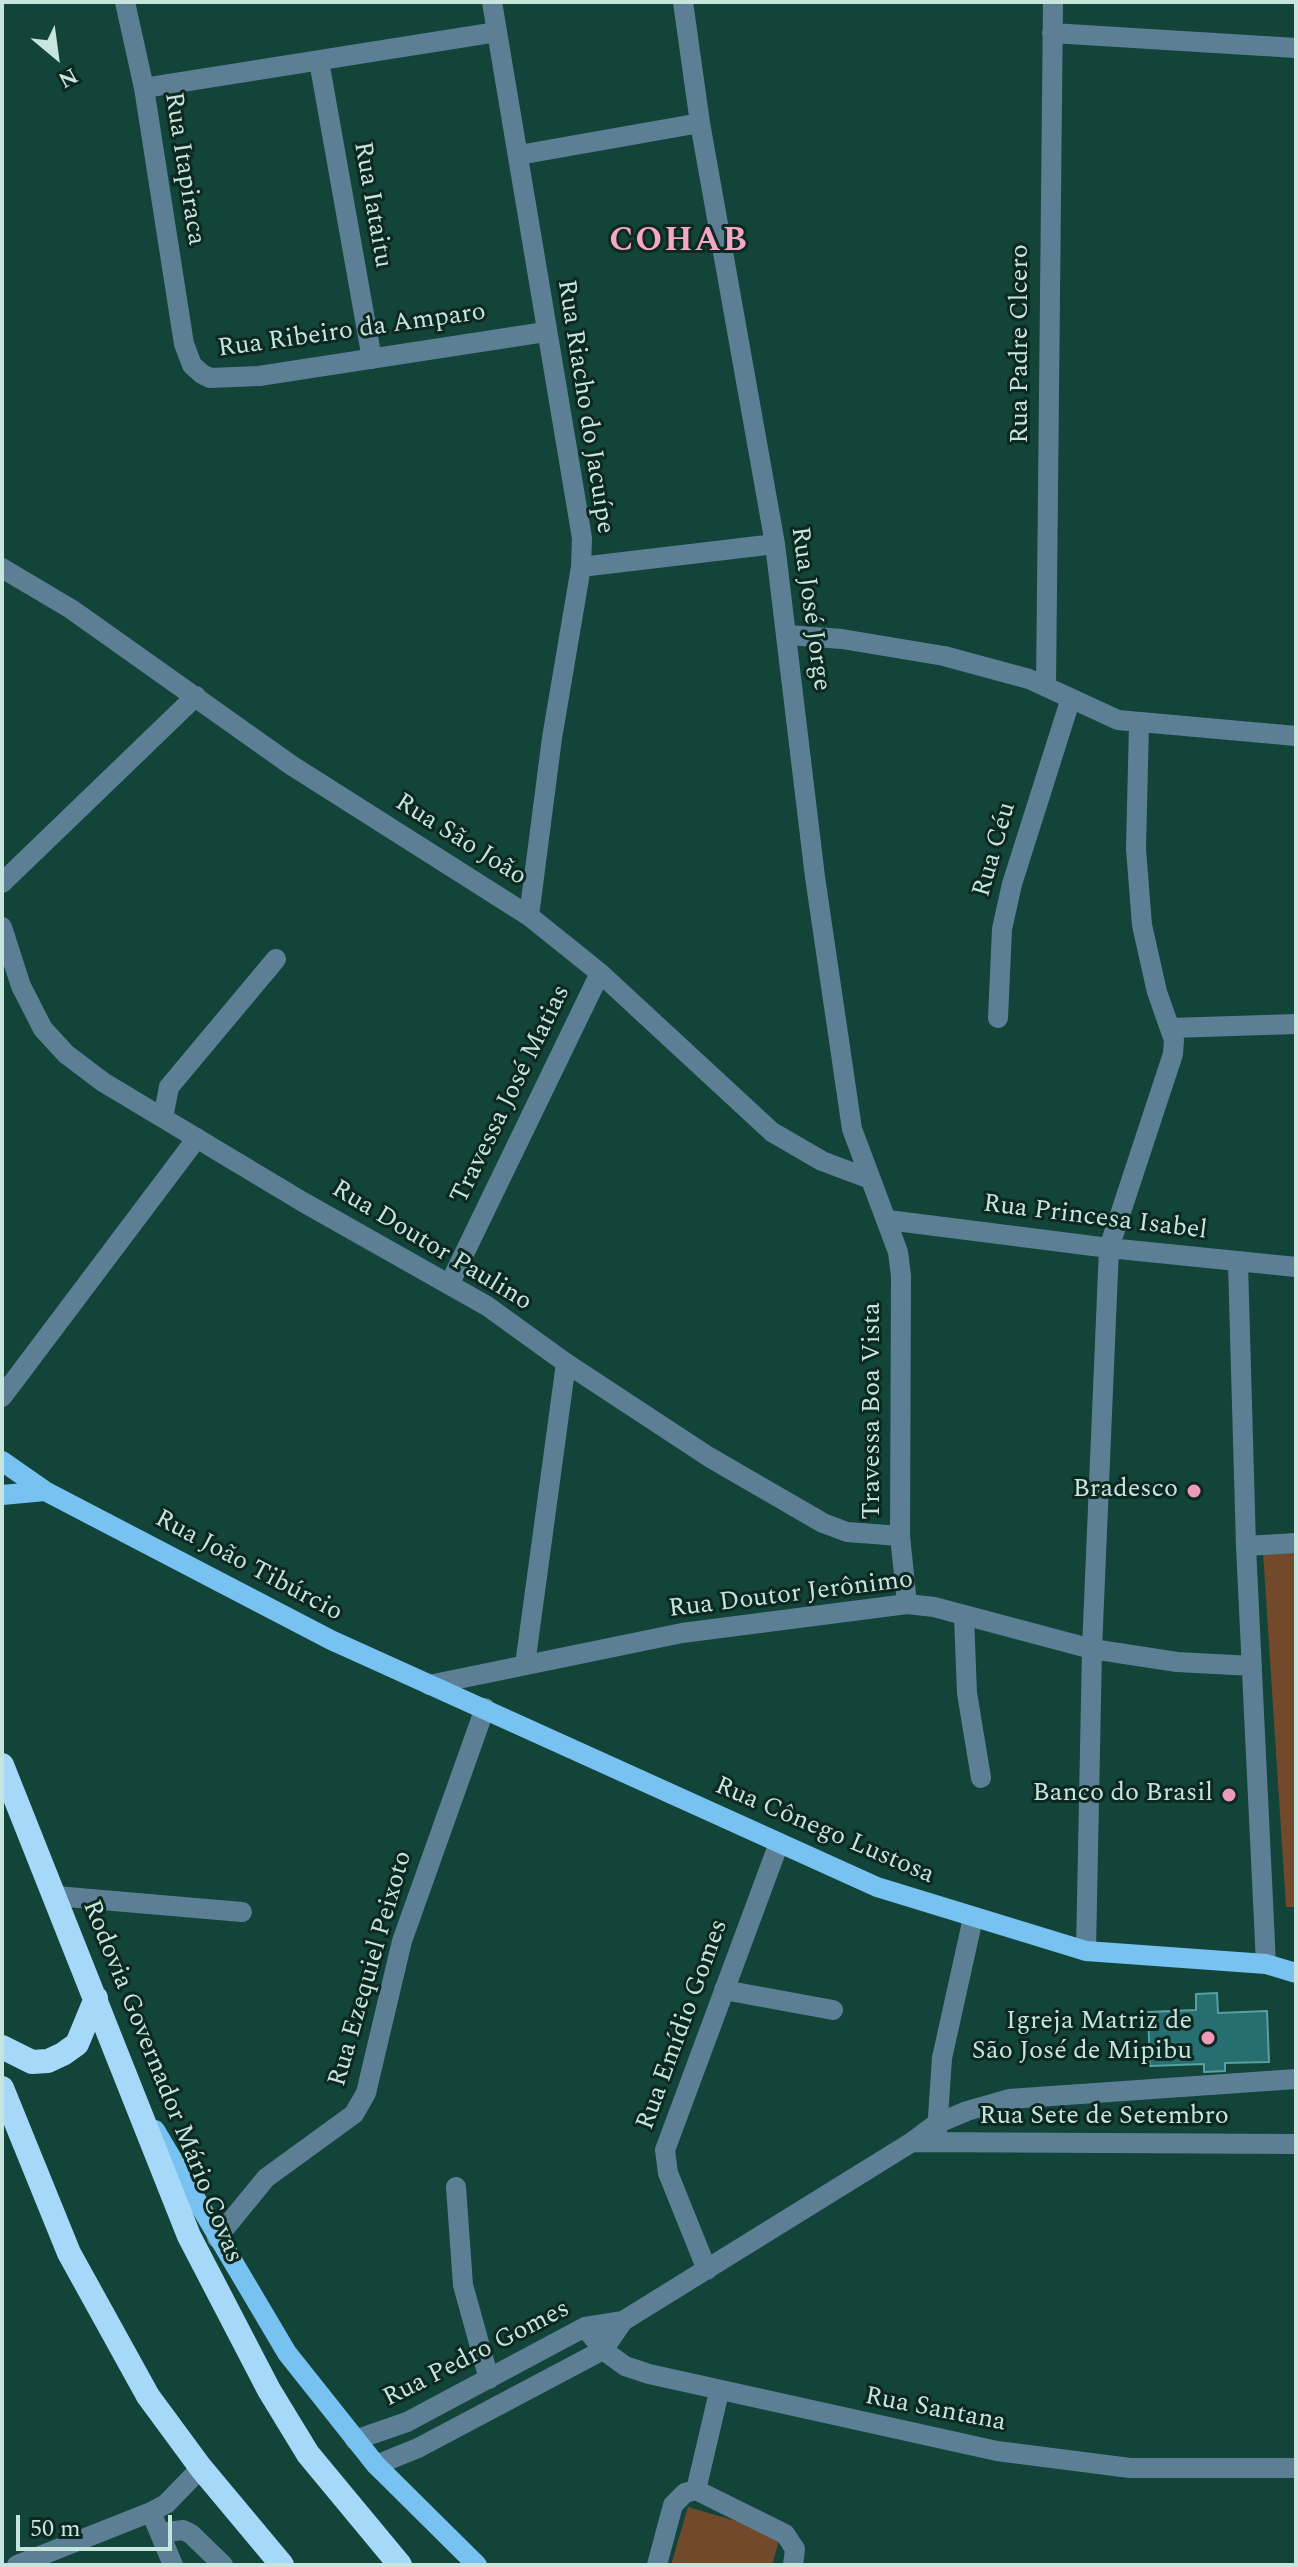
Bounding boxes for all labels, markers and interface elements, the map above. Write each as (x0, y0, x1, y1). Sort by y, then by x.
north arrow (16, 16, 96, 96)
text: N (52, 59, 84, 96)
street label: Rua Itapiraca (156, 90, 210, 248)
street label: Rua Iataitu (345, 139, 397, 271)
district label: COHAB (609, 223, 749, 263)
street label: Rua Padre Clcero (1006, 244, 1038, 444)
street label: Rua Riacho do Jacuípe (548, 278, 620, 536)
street label: Rua Ribeiro da Amparo (216, 298, 488, 366)
street label: Rua José Jorge (782, 525, 836, 693)
street label: Rua São João (389, 788, 531, 894)
street label: Rua Céu (968, 799, 1024, 901)
street label: Travessa José Matias (445, 981, 579, 1209)
street label: Rua Doutor Paulino (325, 1175, 537, 1319)
street label: Rua Princesa Isabel (981, 1190, 1209, 1248)
street label: Travessa Boa Vista (858, 1302, 890, 1520)
place label: Bradesco (1073, 1475, 1178, 1507)
marker: Bradesco (1185, 1482, 1203, 1500)
street label: Rua João Tibúrcio (149, 1504, 347, 1630)
street label: Rua Doutor Jerônimo (667, 1566, 915, 1626)
street label: Rua Cônego Lustosa (710, 1772, 938, 1892)
place label: Banco do Brasil (1033, 1779, 1213, 1811)
marker: Banco do Brasil (1220, 1786, 1238, 1804)
street label: Rua Ezequiel Peixoto (323, 1848, 421, 2090)
street label: Rodovia Governador Mário Covas (74, 1896, 248, 2268)
street label: Rua Emídio Gomes (631, 1915, 737, 2135)
place label: Igreja Matriz de São José de Mipibu (972, 2007, 1192, 2068)
marker: Igreja Matriz de São José de Mipibu (1199, 2029, 1217, 2047)
street label: Rua Sete de Setembro (979, 2102, 1229, 2134)
street label: Rua Pedro Gomes (378, 2295, 576, 2415)
street label: Rua Santana (862, 2382, 1008, 2440)
scale bar (20, 2499, 176, 2549)
text: 50 m (30, 2511, 81, 2547)

